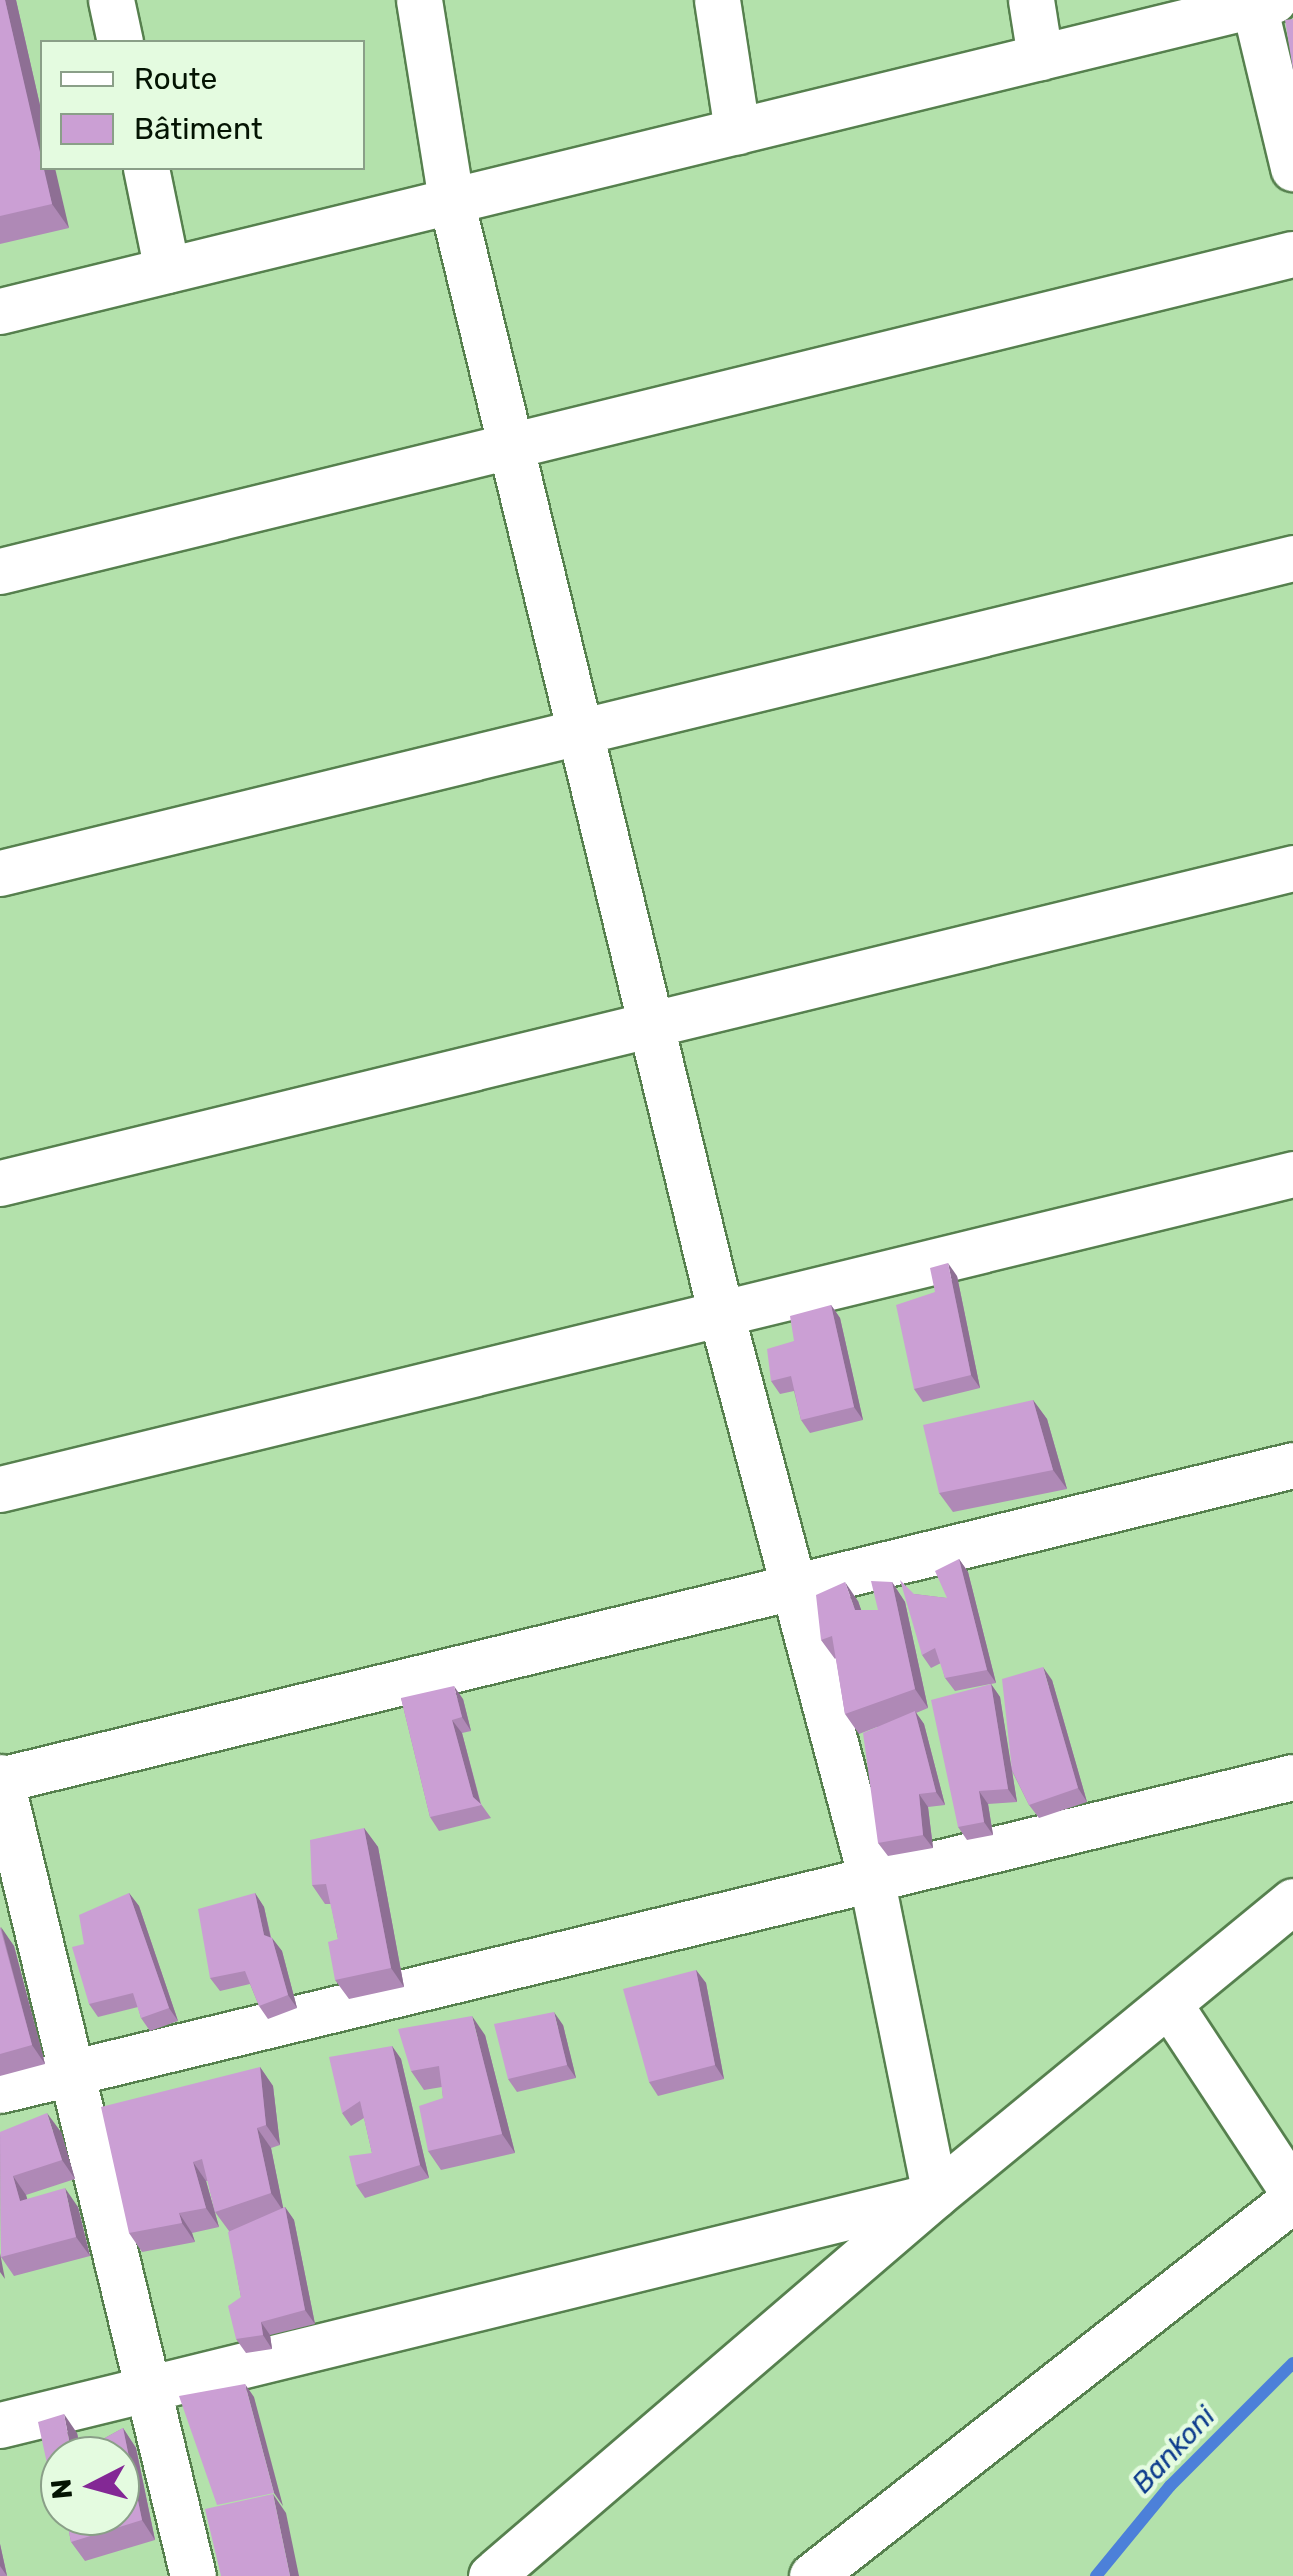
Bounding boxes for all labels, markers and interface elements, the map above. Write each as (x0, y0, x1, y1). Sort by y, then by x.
legend (40, 40, 365, 170)
text: Route (134, 61, 217, 97)
text: Bâtiment (134, 111, 263, 147)
water label: Bankoni (1126, 2400, 1222, 2500)
north arrow (40, 2436, 140, 2536)
text: N (44, 2477, 79, 2501)

